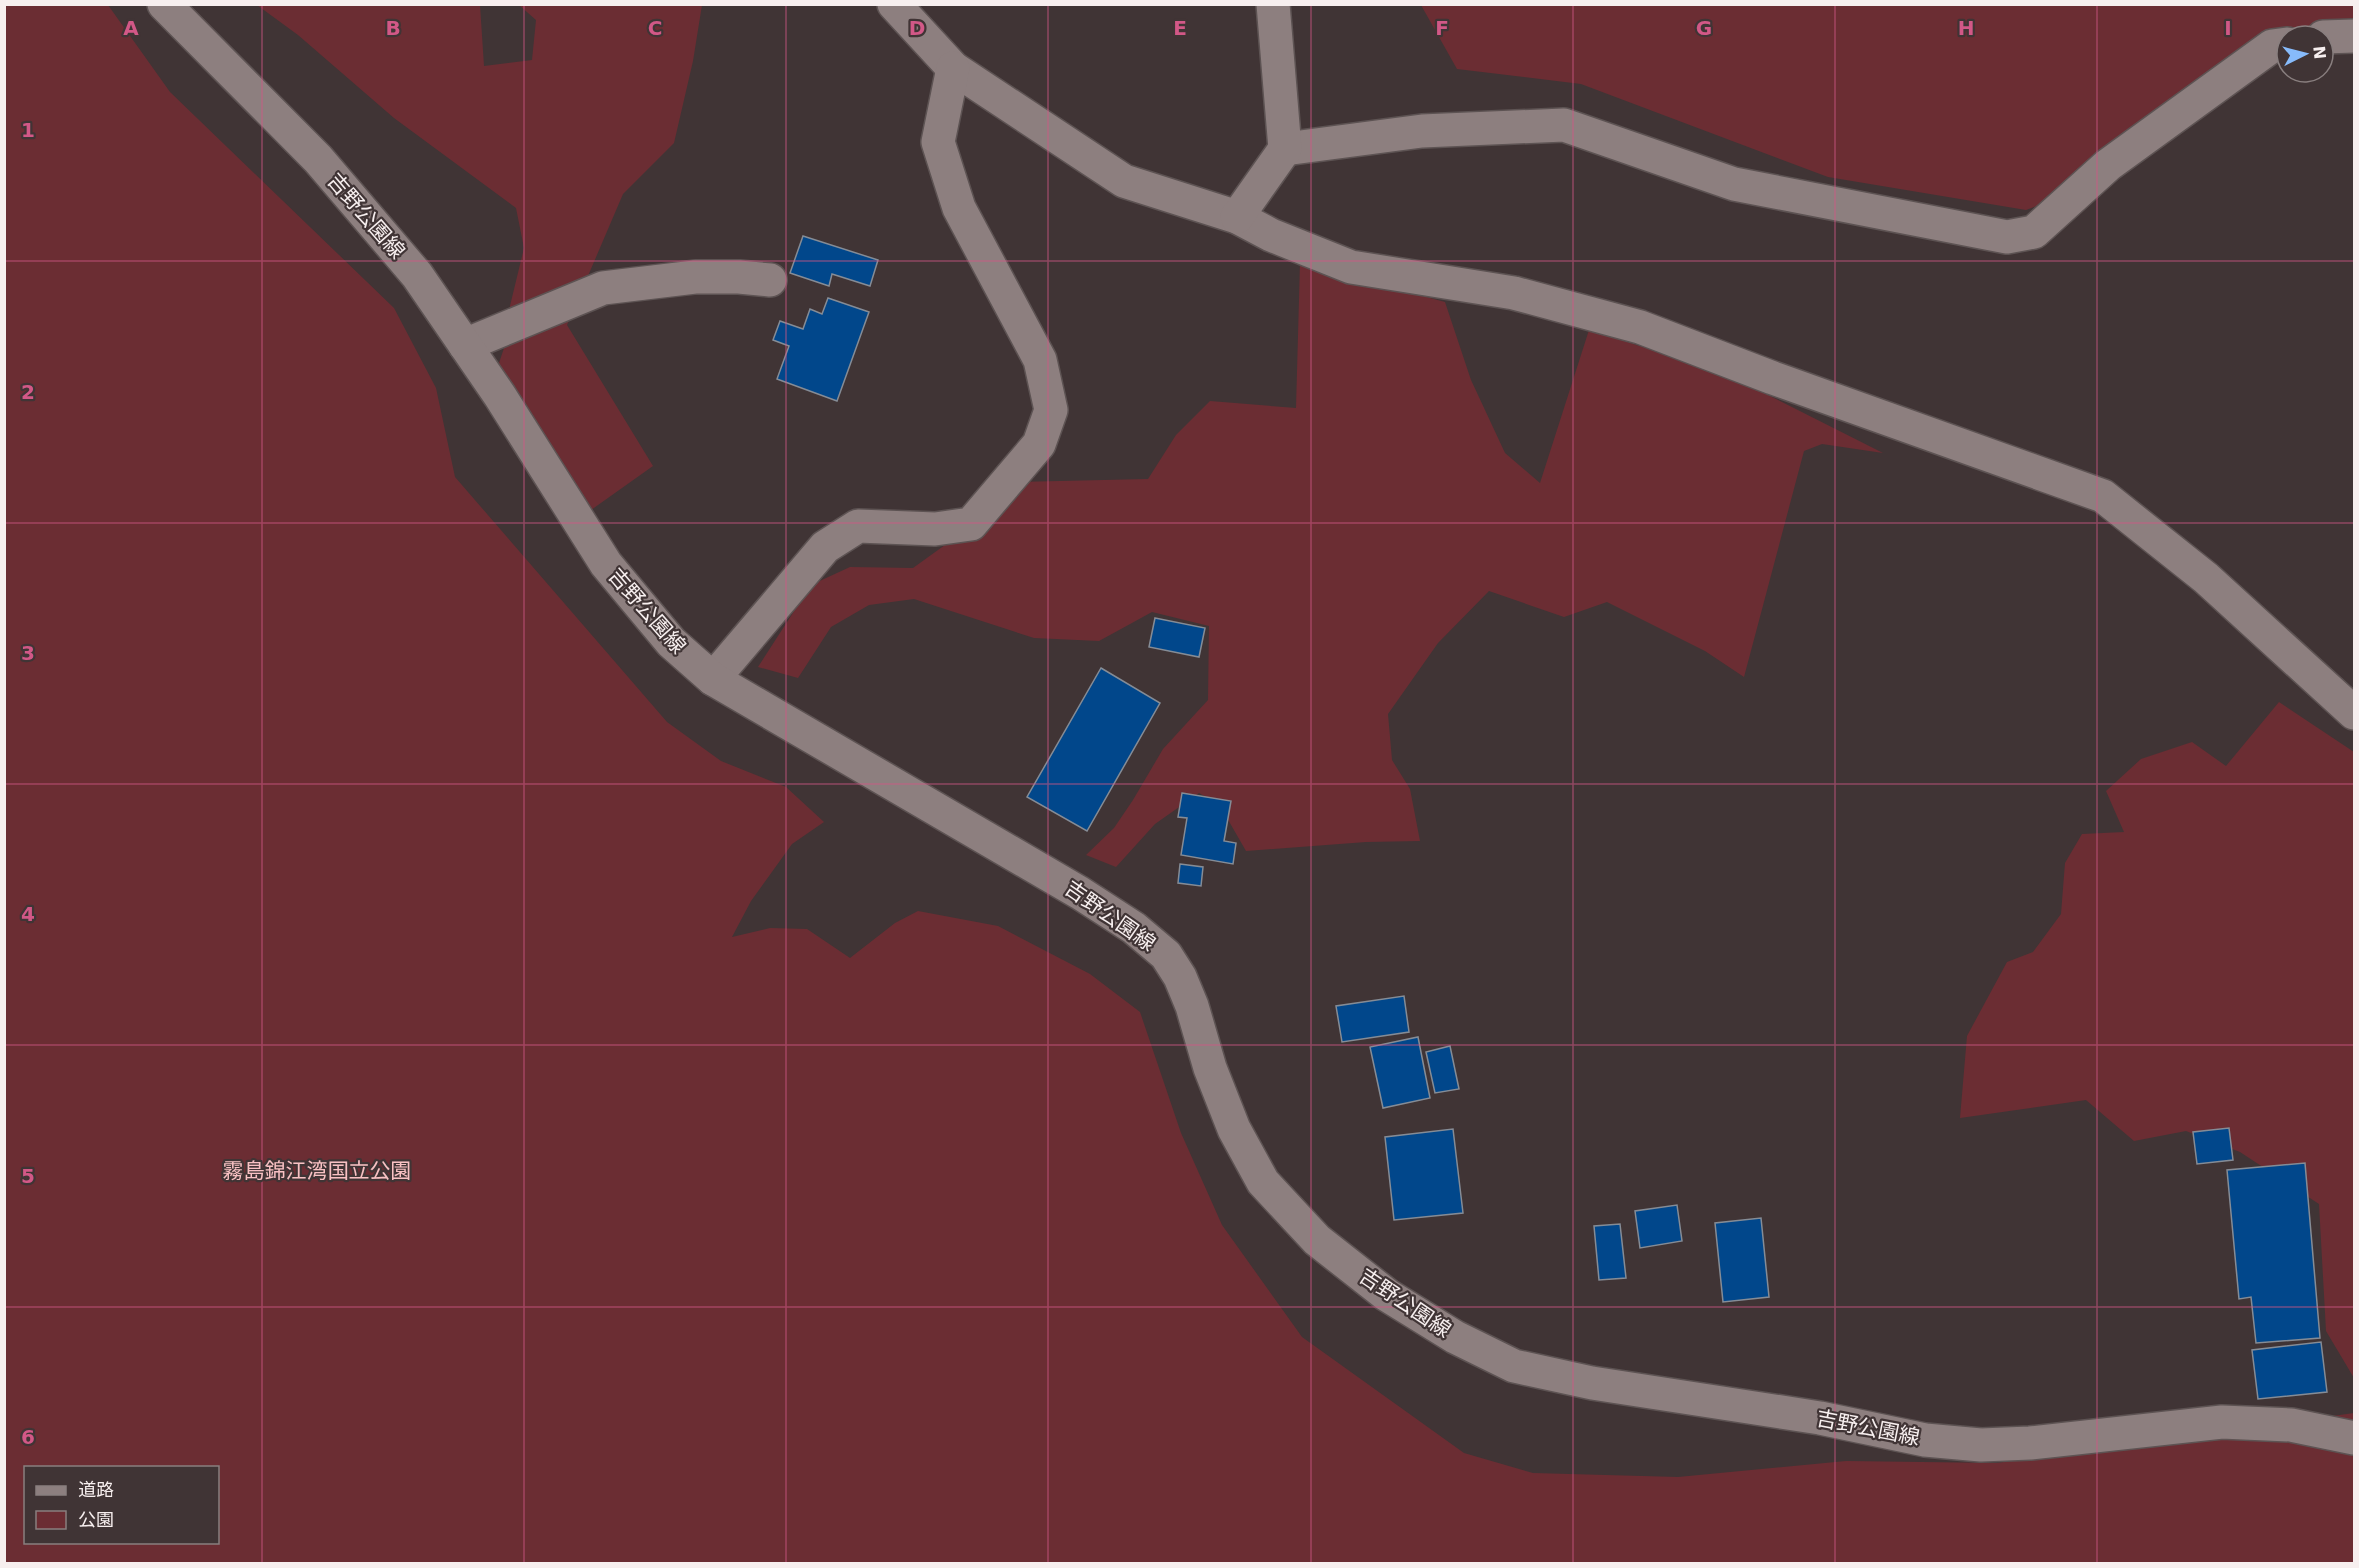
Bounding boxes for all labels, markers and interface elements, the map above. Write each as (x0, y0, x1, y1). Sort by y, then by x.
text: A (123, 16, 139, 40)
text: B (385, 16, 401, 40)
text: C (648, 16, 662, 40)
text: D (909, 16, 925, 40)
text: E (1173, 16, 1187, 40)
text: F (1435, 16, 1449, 40)
text: G (1696, 16, 1712, 40)
text: H (1958, 16, 1974, 40)
text: I (2224, 16, 2232, 40)
north arrow (2275, 24, 2335, 84)
text: N (2309, 45, 2330, 60)
text: 1 (21, 118, 35, 142)
street label: 吉野公園線 (323, 169, 409, 263)
text: 2 (21, 380, 35, 404)
street label: 吉野公園線 (604, 564, 690, 658)
text: 3 (21, 641, 35, 665)
street label: 吉野公園線 (1060, 876, 1160, 956)
text: 4 (21, 902, 35, 926)
park label: 霧島錦江湾国立公園 (223, 1159, 412, 1183)
text: 5 (21, 1164, 35, 1188)
street label: 吉野公園線 (1355, 1264, 1455, 1342)
street label: 吉野公園線 (1814, 1406, 1922, 1450)
text: 6 (21, 1425, 35, 1449)
legend (24, 1466, 219, 1544)
text: 道路 (78, 1479, 114, 1500)
text: 公園 (78, 1509, 114, 1530)

